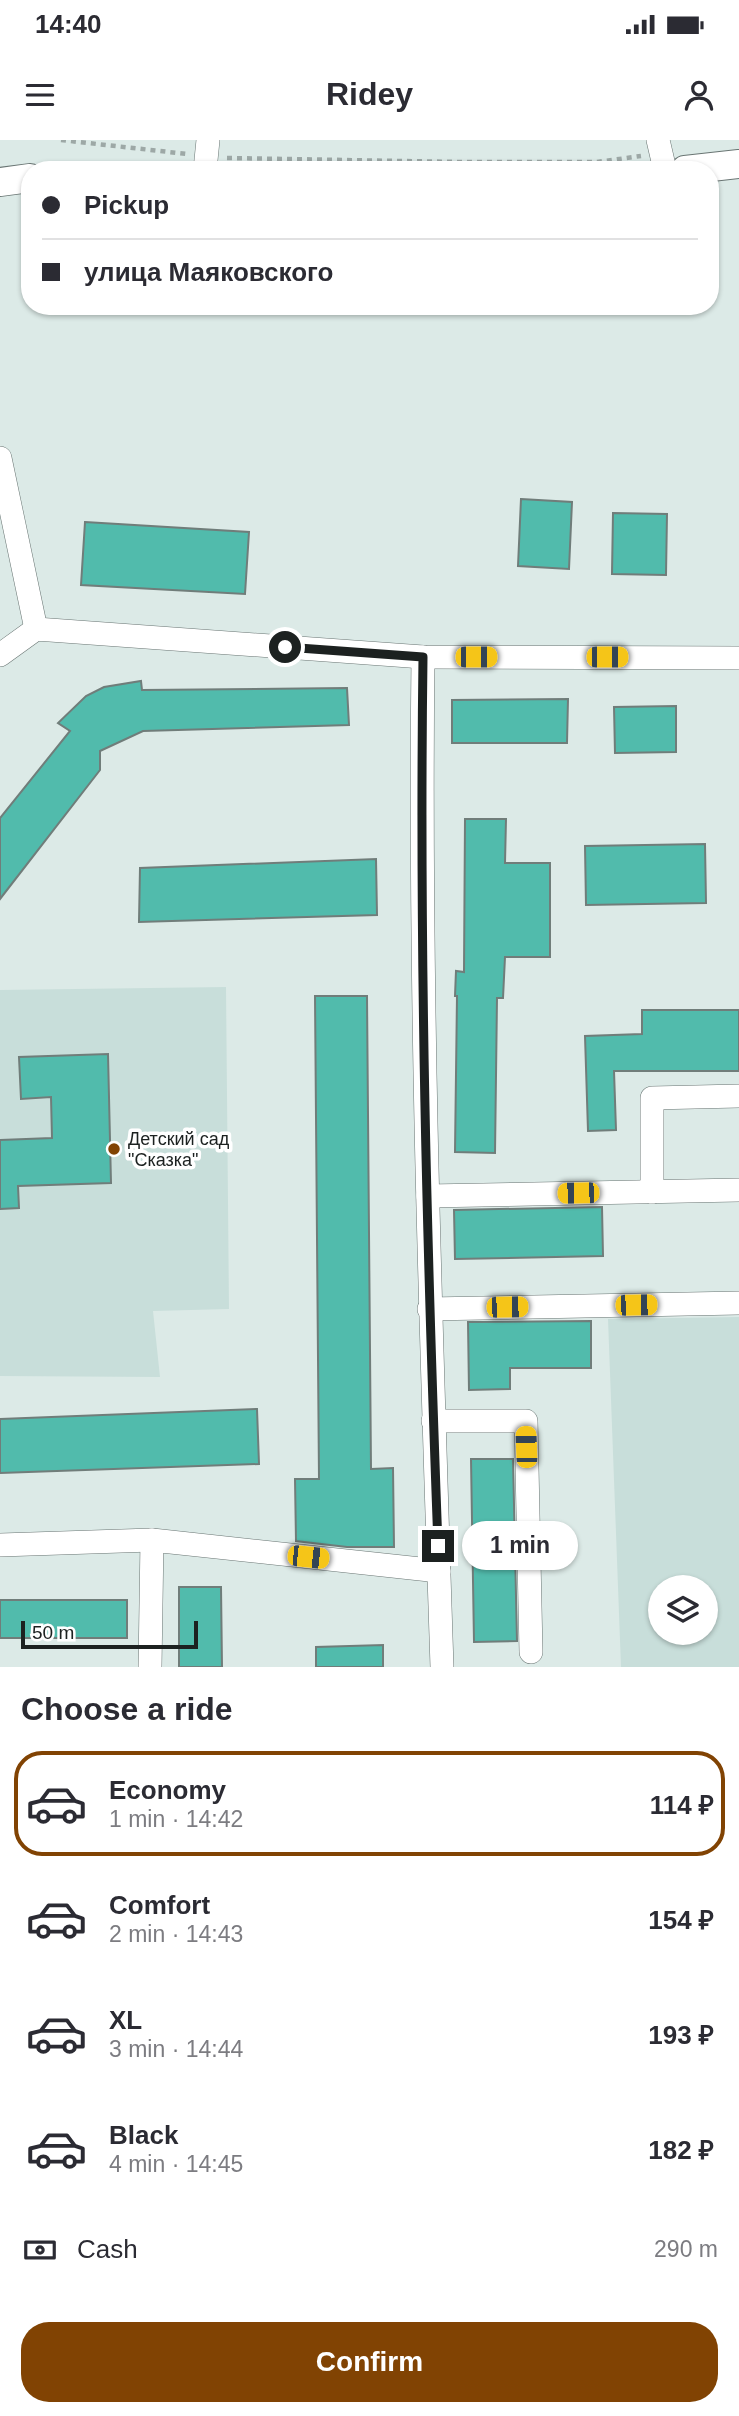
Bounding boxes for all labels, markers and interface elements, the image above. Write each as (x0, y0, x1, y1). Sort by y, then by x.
text: 14:40 (35, 9, 102, 39)
icon: menu (21, 76, 59, 114)
text: Ridey (326, 76, 413, 112)
icon: person (680, 76, 718, 114)
text: Pickup (84, 190, 169, 220)
text: улица Маяковского (84, 257, 333, 287)
route start (269, 631, 301, 663)
car (456, 647, 498, 668)
car (587, 647, 629, 668)
place label: Детский сад "Сказка" (128, 1129, 230, 1170)
marker: Детский сад "Сказка" (106, 1141, 122, 1157)
car (557, 1182, 600, 1204)
car (615, 1294, 658, 1316)
car (486, 1296, 529, 1318)
car (515, 1426, 538, 1468)
callout: 1 min (462, 1522, 578, 1570)
route end (422, 1530, 454, 1562)
text: 1 min (490, 1532, 550, 1558)
car (287, 1544, 330, 1570)
map controls (648, 1575, 718, 1645)
button: layers (648, 1575, 718, 1645)
scale bar (21, 1618, 198, 1650)
text: 50 m (32, 1622, 74, 1643)
text: Choose a ride (21, 1691, 233, 1727)
icon: car (25, 1772, 88, 1835)
text: Economy (109, 1775, 226, 1805)
text: 114 ₽ (650, 1790, 714, 1820)
text: 1 min · 14:42 (109, 1806, 243, 1832)
icon: car (25, 1887, 88, 1950)
text: Comfort (109, 1890, 210, 1920)
text: 154 ₽ (648, 1905, 714, 1935)
text: 2 min · 14:43 (109, 1921, 243, 1947)
icon: car (25, 2002, 88, 2065)
text: XL (109, 2005, 142, 2035)
text: 193 ₽ (648, 2020, 714, 2050)
text: 3 min · 14:44 (109, 2036, 243, 2062)
icon: car (25, 2117, 88, 2180)
text: Black (109, 2120, 178, 2150)
text: 182 ₽ (648, 2135, 714, 2165)
text: 4 min · 14:45 (109, 2151, 243, 2177)
icon: cash (21, 2231, 59, 2269)
text: Cash (77, 2234, 138, 2264)
text: 290 m (654, 2236, 718, 2262)
button: Confirm (21, 2322, 718, 2402)

